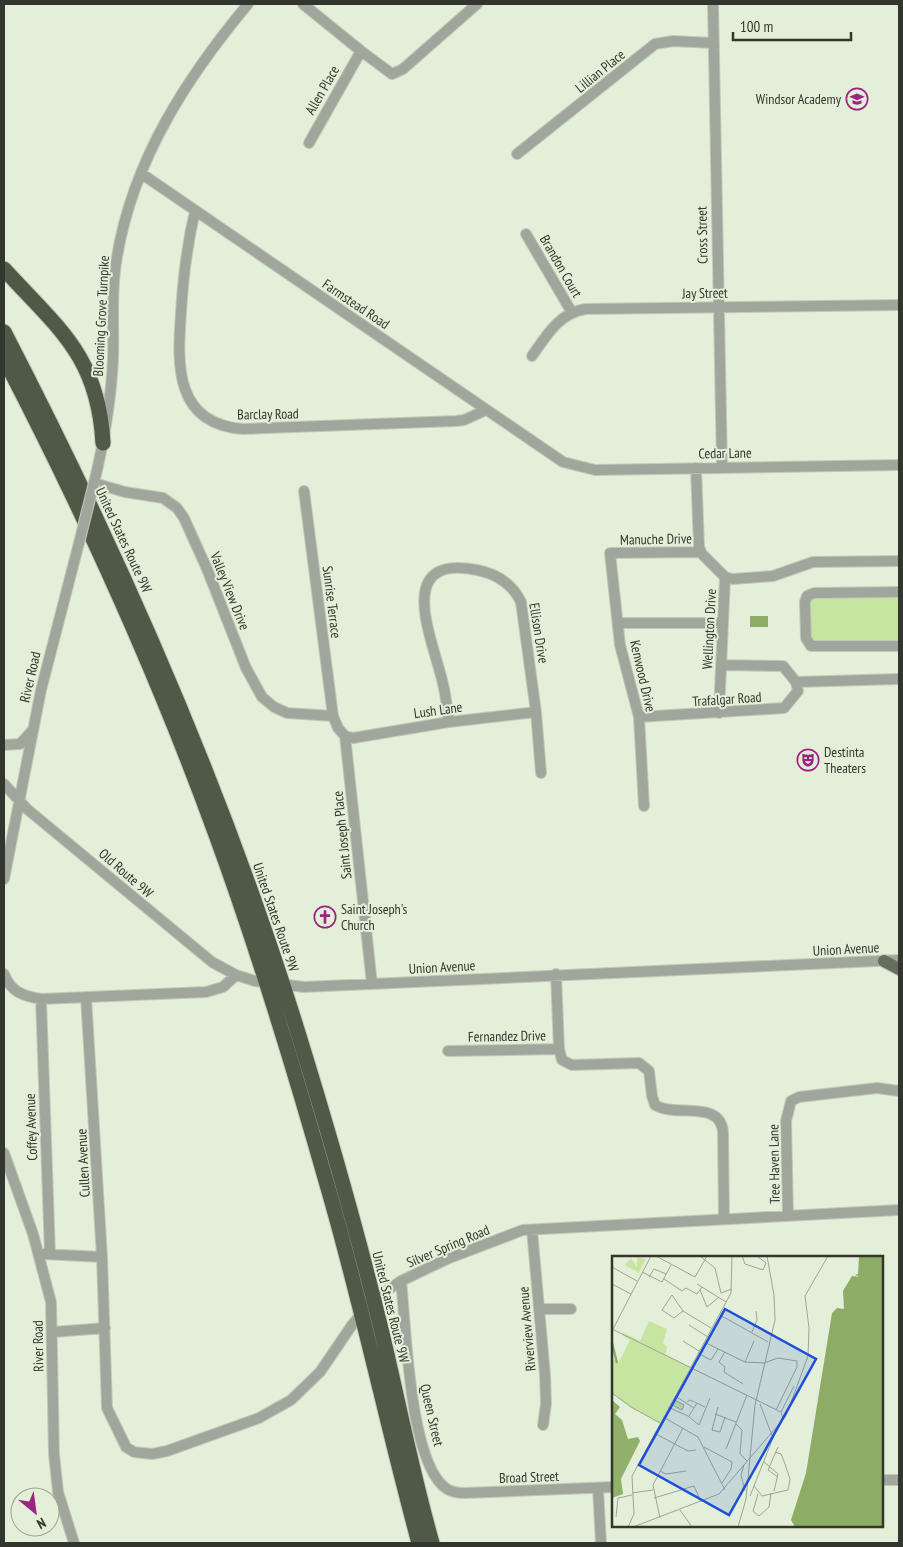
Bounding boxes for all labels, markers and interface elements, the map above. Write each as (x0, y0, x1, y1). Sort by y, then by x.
scale bar (733, 10, 850, 42)
text: 100 m (740, 17, 773, 36)
street label: Lillian Place (571, 45, 629, 97)
street label: Allen Place (301, 62, 343, 118)
school or university icon: Windsor Academy (845, 87, 869, 111)
place label: Windsor Academy (756, 90, 842, 108)
street label: Cross Street (692, 206, 712, 264)
street label: Brandon Court (536, 231, 586, 301)
street label: Blooming Grove Turnpike (89, 255, 113, 377)
street label: Farmstead Road (319, 275, 393, 333)
street label: Jay Street (681, 284, 728, 302)
street label: Barclay Road (237, 404, 299, 424)
street label: Cedar Lane (698, 444, 752, 462)
street label: United States Route 9W (92, 484, 157, 596)
street label: Manuche Drive (620, 529, 692, 549)
street label: Valley View Drive (206, 548, 254, 633)
street label: Sunrise Terrace (319, 565, 345, 639)
street label: Wellington Drive (698, 588, 720, 670)
street label: Ellison Drive (525, 602, 553, 665)
street label: Kenwood Drive (626, 638, 660, 714)
street label: River Road (15, 650, 45, 704)
street label: Trafalgar Road (692, 688, 762, 710)
street label: Lush Lane (413, 698, 464, 722)
place label: Destinta Theaters (824, 743, 866, 777)
theatre icon: Destinta Theaters (796, 748, 820, 772)
street label: Saint Joseph Place (328, 790, 356, 880)
street label: Old Route 9W (95, 844, 157, 902)
street label: United States Route 9W (249, 860, 303, 974)
place label: Saint Joseph's Church (341, 900, 408, 934)
church icon: Saint Joseph's Church (313, 905, 337, 929)
street label: Union Avenue (812, 938, 880, 960)
street label: Union Avenue (408, 956, 476, 978)
street label: Fernandez Drive (468, 1026, 546, 1046)
street label: Coffey Avenue (21, 1093, 41, 1161)
street label: Tree Haven Lane (764, 1124, 784, 1204)
street label: Cullen Avenue (72, 1128, 94, 1198)
street label: Silver Spring Road (404, 1220, 492, 1272)
street label: United States Route 9W (368, 1249, 414, 1365)
inset map (612, 1256, 883, 1527)
street label: Riverview Avenue (514, 1286, 540, 1372)
street label: River Road (29, 1320, 47, 1372)
street label: Queen Street (416, 1382, 448, 1448)
street label: Broad Street (499, 1467, 559, 1487)
north arrow (10, 1487, 60, 1537)
text: N (34, 1514, 49, 1533)

